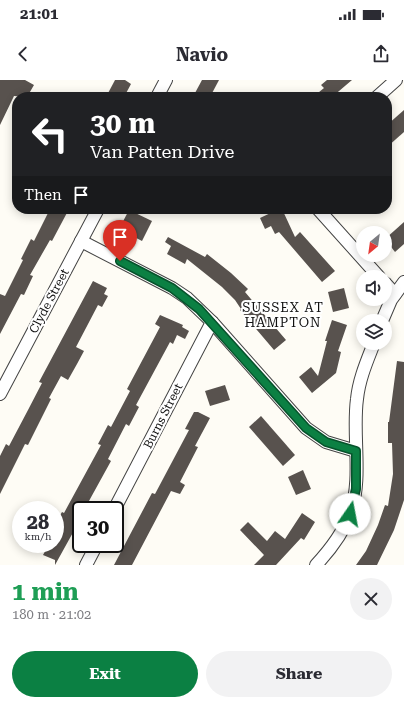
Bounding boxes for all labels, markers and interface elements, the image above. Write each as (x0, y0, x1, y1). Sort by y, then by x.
text: 21:01 (20, 5, 58, 23)
icon: back (12, 43, 34, 65)
icon: share (370, 43, 392, 65)
text: Navio (176, 44, 228, 65)
text: 30 m (90, 107, 155, 140)
icon: left (24, 108, 76, 160)
text: Van Patten Drive (90, 141, 234, 162)
icon: arrive (70, 184, 92, 206)
text: Then (24, 186, 62, 204)
pin (103, 220, 137, 261)
icon: arrive (109, 226, 131, 248)
north arrow (356, 226, 392, 262)
map controls (356, 226, 392, 350)
street label: Clyde Street (26, 266, 72, 336)
button: sound (356, 270, 392, 306)
district label: SUSSEX AT HAMPTON (242, 300, 324, 330)
button: layers (356, 314, 392, 350)
street label: Burns Street (141, 381, 186, 451)
position arrow (329, 493, 371, 535)
speed limit sign: 30 (72, 501, 124, 553)
text: 28 (27, 510, 49, 534)
text: km/h (25, 531, 51, 542)
text: 1 min (12, 578, 79, 606)
button: close (350, 578, 392, 620)
text: 180 m · 21:02 (12, 607, 91, 622)
button: Exit (12, 651, 198, 697)
button: Share (206, 651, 392, 697)

